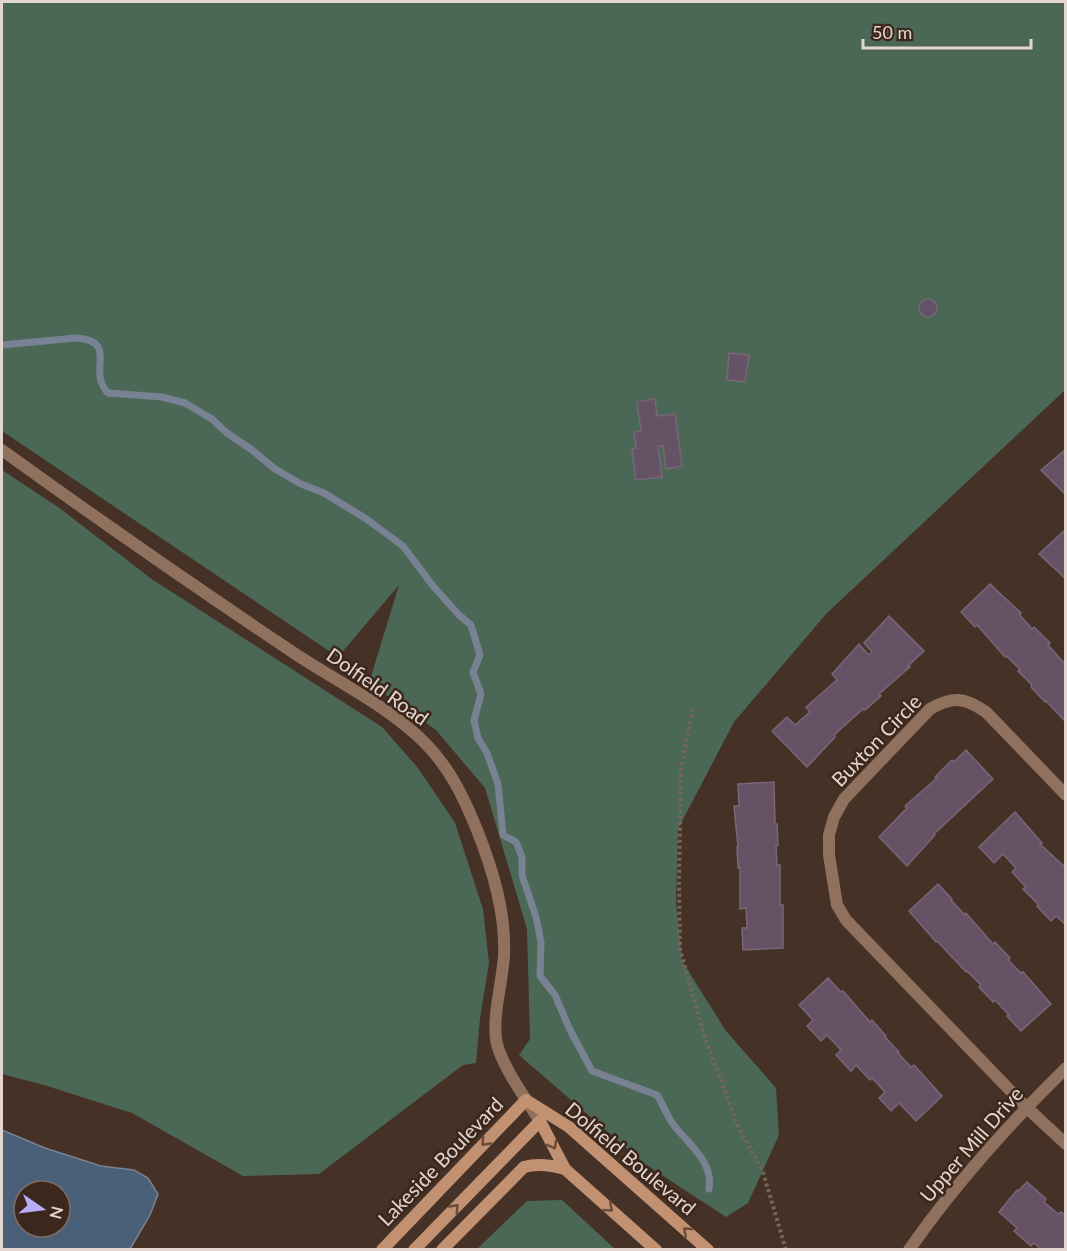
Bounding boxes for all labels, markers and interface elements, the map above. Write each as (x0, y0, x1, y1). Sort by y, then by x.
scale bar (863, 12, 1031, 50)
text: 50 m (872, 21, 912, 43)
street label: Dolfield Road (323, 642, 433, 730)
street label: Buxton Circle (826, 689, 926, 791)
street label: Upper Mill Drive (914, 1081, 1028, 1207)
street label: Lakeside Boulevard (373, 1092, 507, 1230)
street label: Dolfield Boulevard (561, 1097, 701, 1219)
one-way arrow (482, 1135, 493, 1146)
one-way arrow (546, 1138, 557, 1149)
north arrow (12, 1179, 72, 1239)
one-way arrow (602, 1200, 613, 1211)
text: N (46, 1204, 68, 1221)
one-way arrow (448, 1204, 459, 1214)
one-way arrow (683, 1227, 693, 1238)

